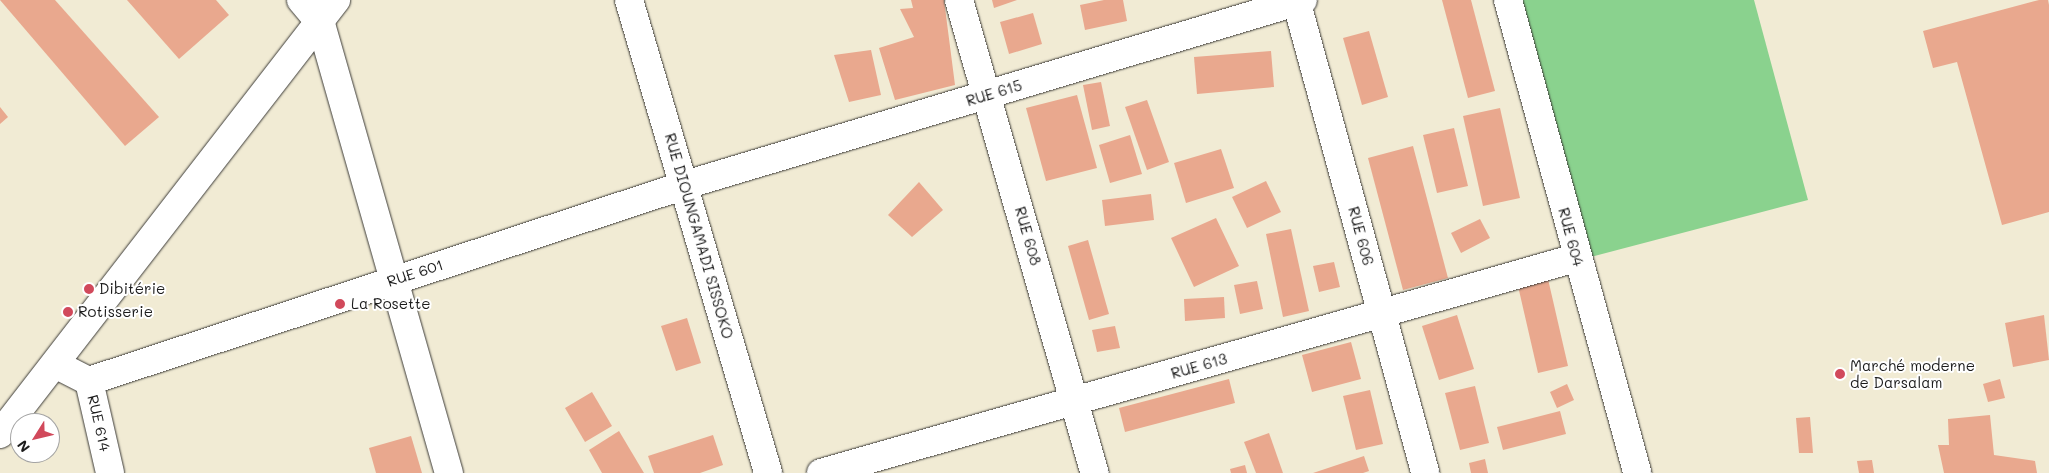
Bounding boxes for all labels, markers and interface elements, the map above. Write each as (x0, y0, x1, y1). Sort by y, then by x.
street label: RUE 615 (964, 76, 1024, 110)
street label: RUE DIOUNGAMADI SISSOKO (661, 131, 737, 341)
street label: RUE 608 (1011, 204, 1045, 268)
street label: RUE 606 (1344, 205, 1378, 267)
street label: RUE 604 (1555, 206, 1587, 268)
street label: RUE 601 (385, 255, 445, 291)
place label: Dibitérie (99, 280, 165, 298)
marker: Dibitérie (83, 283, 95, 295)
place label: La Rosette (351, 295, 431, 313)
marker: La Rosette (333, 297, 347, 311)
place label: Rotisserie (78, 303, 153, 321)
marker: Rotisserie (62, 306, 74, 318)
street label: RUE 613 (1169, 349, 1229, 383)
place label: Marché moderne de Darsalam (1850, 356, 1975, 391)
marker: Marché moderne de Darsalam (1834, 368, 1846, 380)
street label: RUE 614 (84, 393, 114, 453)
north arrow (10, 413, 60, 463)
text: N (12, 437, 34, 456)

